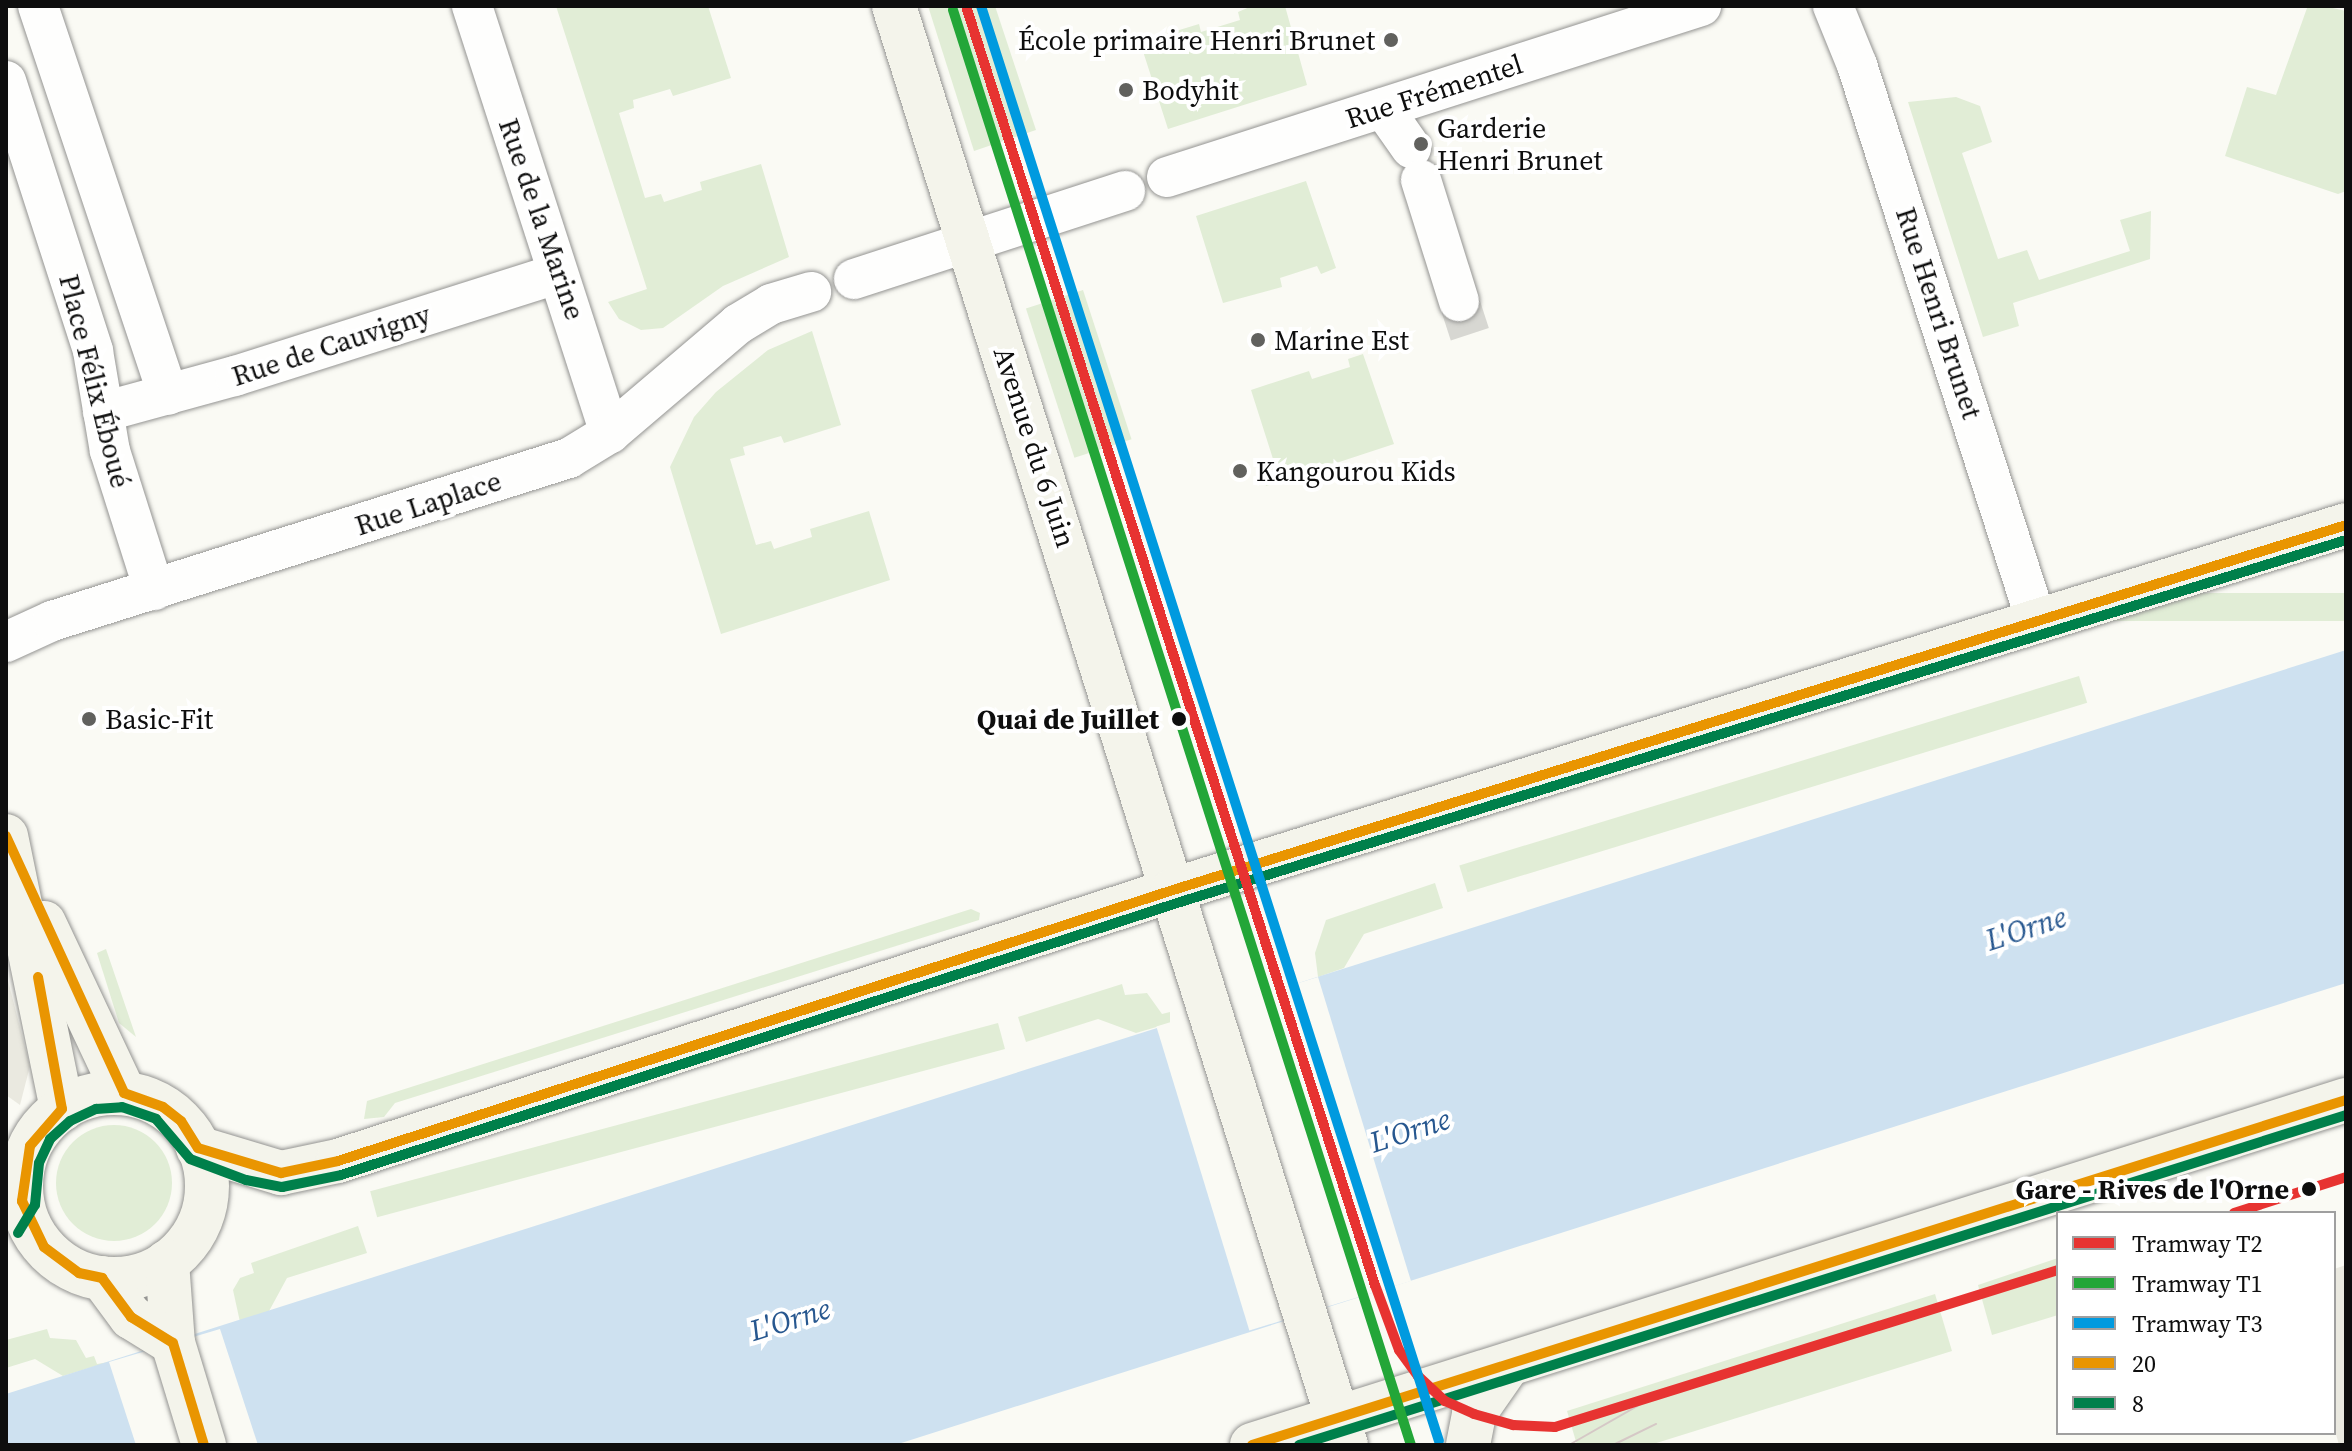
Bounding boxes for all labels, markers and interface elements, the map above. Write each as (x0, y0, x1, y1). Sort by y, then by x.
place label: École primaire Henri Brunet (1018, 23, 1375, 57)
marker: École primaire Henri Brunet (1382, 31, 1400, 49)
street label: Rue Frémentel (1341, 47, 1527, 135)
place label: Bodyhit (1142, 73, 1239, 107)
marker: Bodyhit (1117, 81, 1135, 99)
place label: Garderie Henri Brunet (1437, 111, 1603, 177)
street label: Rue de la Marine (492, 114, 592, 324)
marker: Garderie Henri Brunet (1412, 135, 1430, 153)
street label: Rue Henri Brunet (1889, 203, 1989, 423)
street label: Place Félix Éboué (52, 271, 138, 491)
street label: Rue de Cauvigny (228, 297, 434, 393)
place label: Marine Est (1274, 323, 1409, 357)
marker: Marine Est (1249, 331, 1267, 349)
street label: Avenue du 6 Juin (987, 343, 1083, 551)
place label: Kangourou Kids (1256, 454, 1456, 488)
marker: Kangourou Kids (1231, 462, 1249, 480)
street label: Rue Laplace (351, 464, 505, 542)
place label: Basic-Fit (105, 702, 213, 736)
place label: Quai de Juillet (977, 702, 1159, 736)
marker: Quai de Juillet (1166, 706, 1192, 732)
marker: Basic-Fit (80, 710, 98, 728)
water label: L'Orne (1981, 899, 2071, 959)
water label: L'Orne (1365, 1101, 1455, 1161)
place label: Gare - Rives de l'Orne (2015, 1172, 2289, 1206)
marker: Gare - Rives de l'Orne (2296, 1176, 2322, 1202)
legend (2056, 1211, 2336, 1435)
text: Tramway T2 (2132, 1227, 2263, 1260)
text: Tramway T1 (2132, 1267, 2263, 1300)
water label: L'Orne (745, 1291, 835, 1349)
text: Tramway T3 (2132, 1307, 2263, 1340)
text: 20 (2132, 1347, 2156, 1380)
text: 8 (2132, 1387, 2144, 1420)

